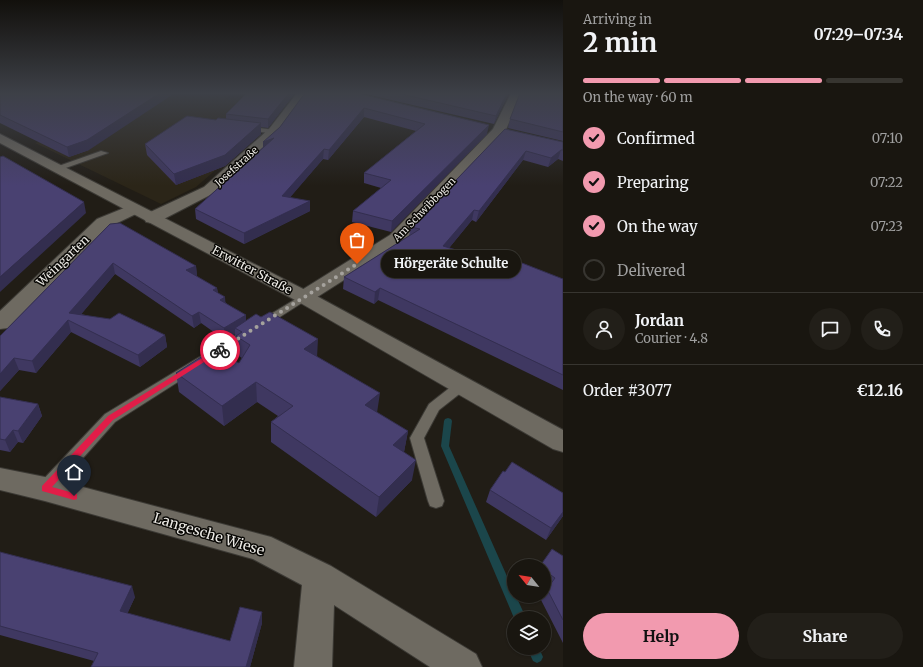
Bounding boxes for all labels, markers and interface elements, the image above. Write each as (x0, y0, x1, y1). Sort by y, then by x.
text: Arriving in (583, 11, 652, 28)
text: 07:29–07:34 (814, 25, 903, 44)
text: 2 min (583, 26, 657, 59)
text: On the way · 60 m (583, 89, 693, 106)
icon: check (583, 127, 605, 149)
text: Confirmed (617, 129, 695, 148)
text: 07:10 (872, 130, 903, 147)
street label: Josefstraße (211, 144, 261, 190)
icon: check (583, 171, 605, 193)
text: Preparing (617, 173, 689, 192)
street label: Am Schwibbogen (390, 174, 459, 245)
text: 07:22 (870, 174, 903, 191)
icon: check (583, 215, 605, 237)
text: On the way (617, 217, 698, 236)
text: 07:23 (870, 218, 903, 235)
pin (340, 223, 374, 264)
icon: bag (346, 229, 368, 251)
street label: Weingarten (33, 232, 92, 290)
street label: Erwitter Straße (210, 242, 295, 297)
callout: Hörgeräte Schulte (381, 250, 521, 278)
text: Hörgeräte Schulte (394, 255, 508, 272)
text: Delivered (617, 261, 685, 280)
button: person (583, 308, 625, 350)
button: chat (809, 308, 851, 350)
button: phone (861, 308, 903, 350)
text: Jordan (635, 311, 684, 330)
courier (200, 330, 240, 370)
text: Courier · 4.8 (635, 330, 708, 347)
icon: bike (209, 339, 231, 361)
text: Order #3077 (583, 381, 672, 400)
text: €12.16 (856, 381, 903, 400)
pin (57, 455, 91, 496)
icon: home (63, 461, 85, 483)
street label: Langesche Wiese (151, 509, 267, 559)
north arrow (507, 559, 551, 603)
map controls (507, 559, 551, 655)
button: layers (507, 611, 551, 655)
button: Help (583, 613, 739, 659)
button: Share (747, 613, 903, 659)

